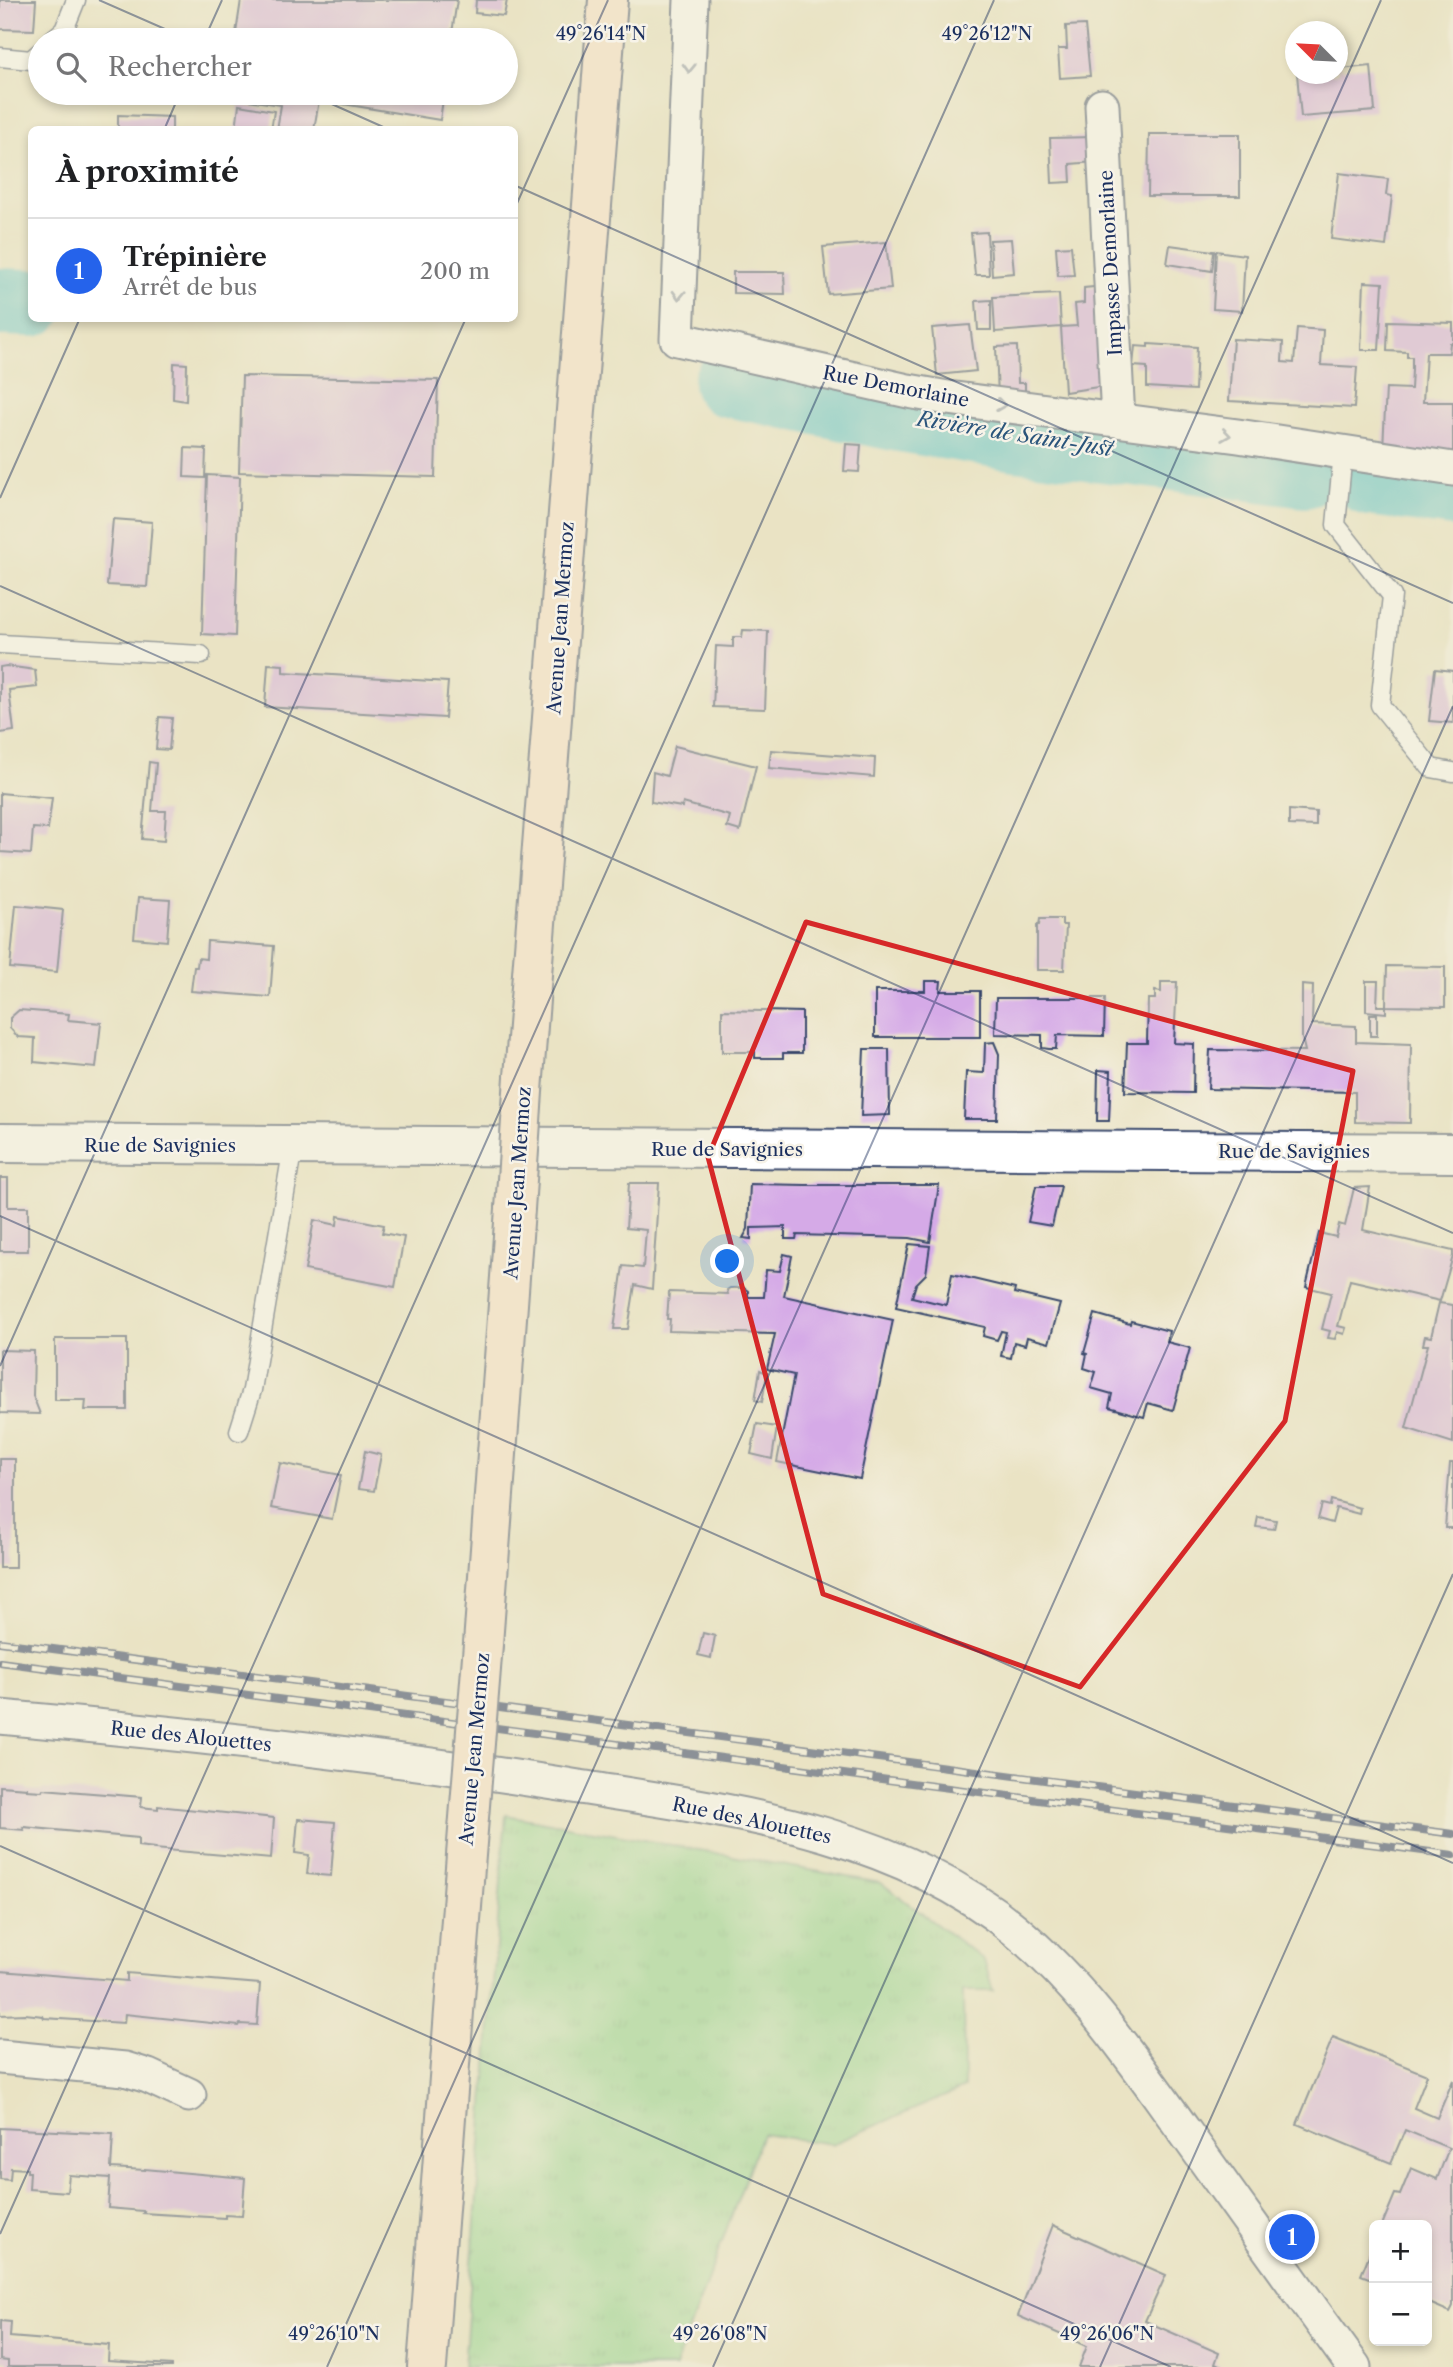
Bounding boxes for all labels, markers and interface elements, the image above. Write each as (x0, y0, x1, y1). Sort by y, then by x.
north arrow (1285, 21, 1348, 84)
text: 49°26'14"N (556, 23, 646, 45)
text: 49°26'12"N (942, 23, 1033, 45)
search box (28, 28, 518, 105)
icon: search (52, 48, 90, 86)
text: Rechercher (108, 51, 252, 83)
one-way arrow (681, 63, 696, 74)
text: À proximité (56, 153, 239, 190)
street label: Impasse Demorlaine (1094, 169, 1127, 357)
text: Trépinière (123, 241, 267, 273)
text: 1 (74, 257, 84, 285)
text: 200 m (420, 257, 490, 285)
text: Arrêt de bus (123, 273, 257, 301)
one-way arrow (671, 290, 686, 301)
street label: Rue Demorlaine (821, 361, 971, 412)
one-way arrow (995, 397, 1007, 412)
water label: Rivière de Saint-Just (913, 405, 1116, 462)
one-way arrow (1220, 427, 1232, 442)
street label: Avenue Jean Mermoz (542, 521, 579, 716)
street label: Avenue Jean Mermoz (499, 1086, 536, 1281)
street label: Rue de Savignies (84, 1134, 236, 1157)
street label: Rue de Savignies (651, 1138, 803, 1161)
street label: Rue de Savignies (1218, 1140, 1370, 1163)
your location (710, 1244, 744, 1278)
street label: Avenue Jean Mermoz (455, 1652, 494, 1847)
street label: Rue des Alouettes (109, 1717, 273, 1756)
street label: Rue des Alouettes (670, 1792, 834, 1849)
pin: 1 (1269, 2211, 1315, 2263)
map controls (1369, 2220, 1432, 2346)
button: + (1369, 2220, 1432, 2283)
button: − (1369, 2283, 1432, 2346)
text: 49°26'10"N (288, 2323, 380, 2345)
text: 49°26'08"N (673, 2323, 768, 2345)
text: 49°26'06"N (1060, 2323, 1154, 2345)

